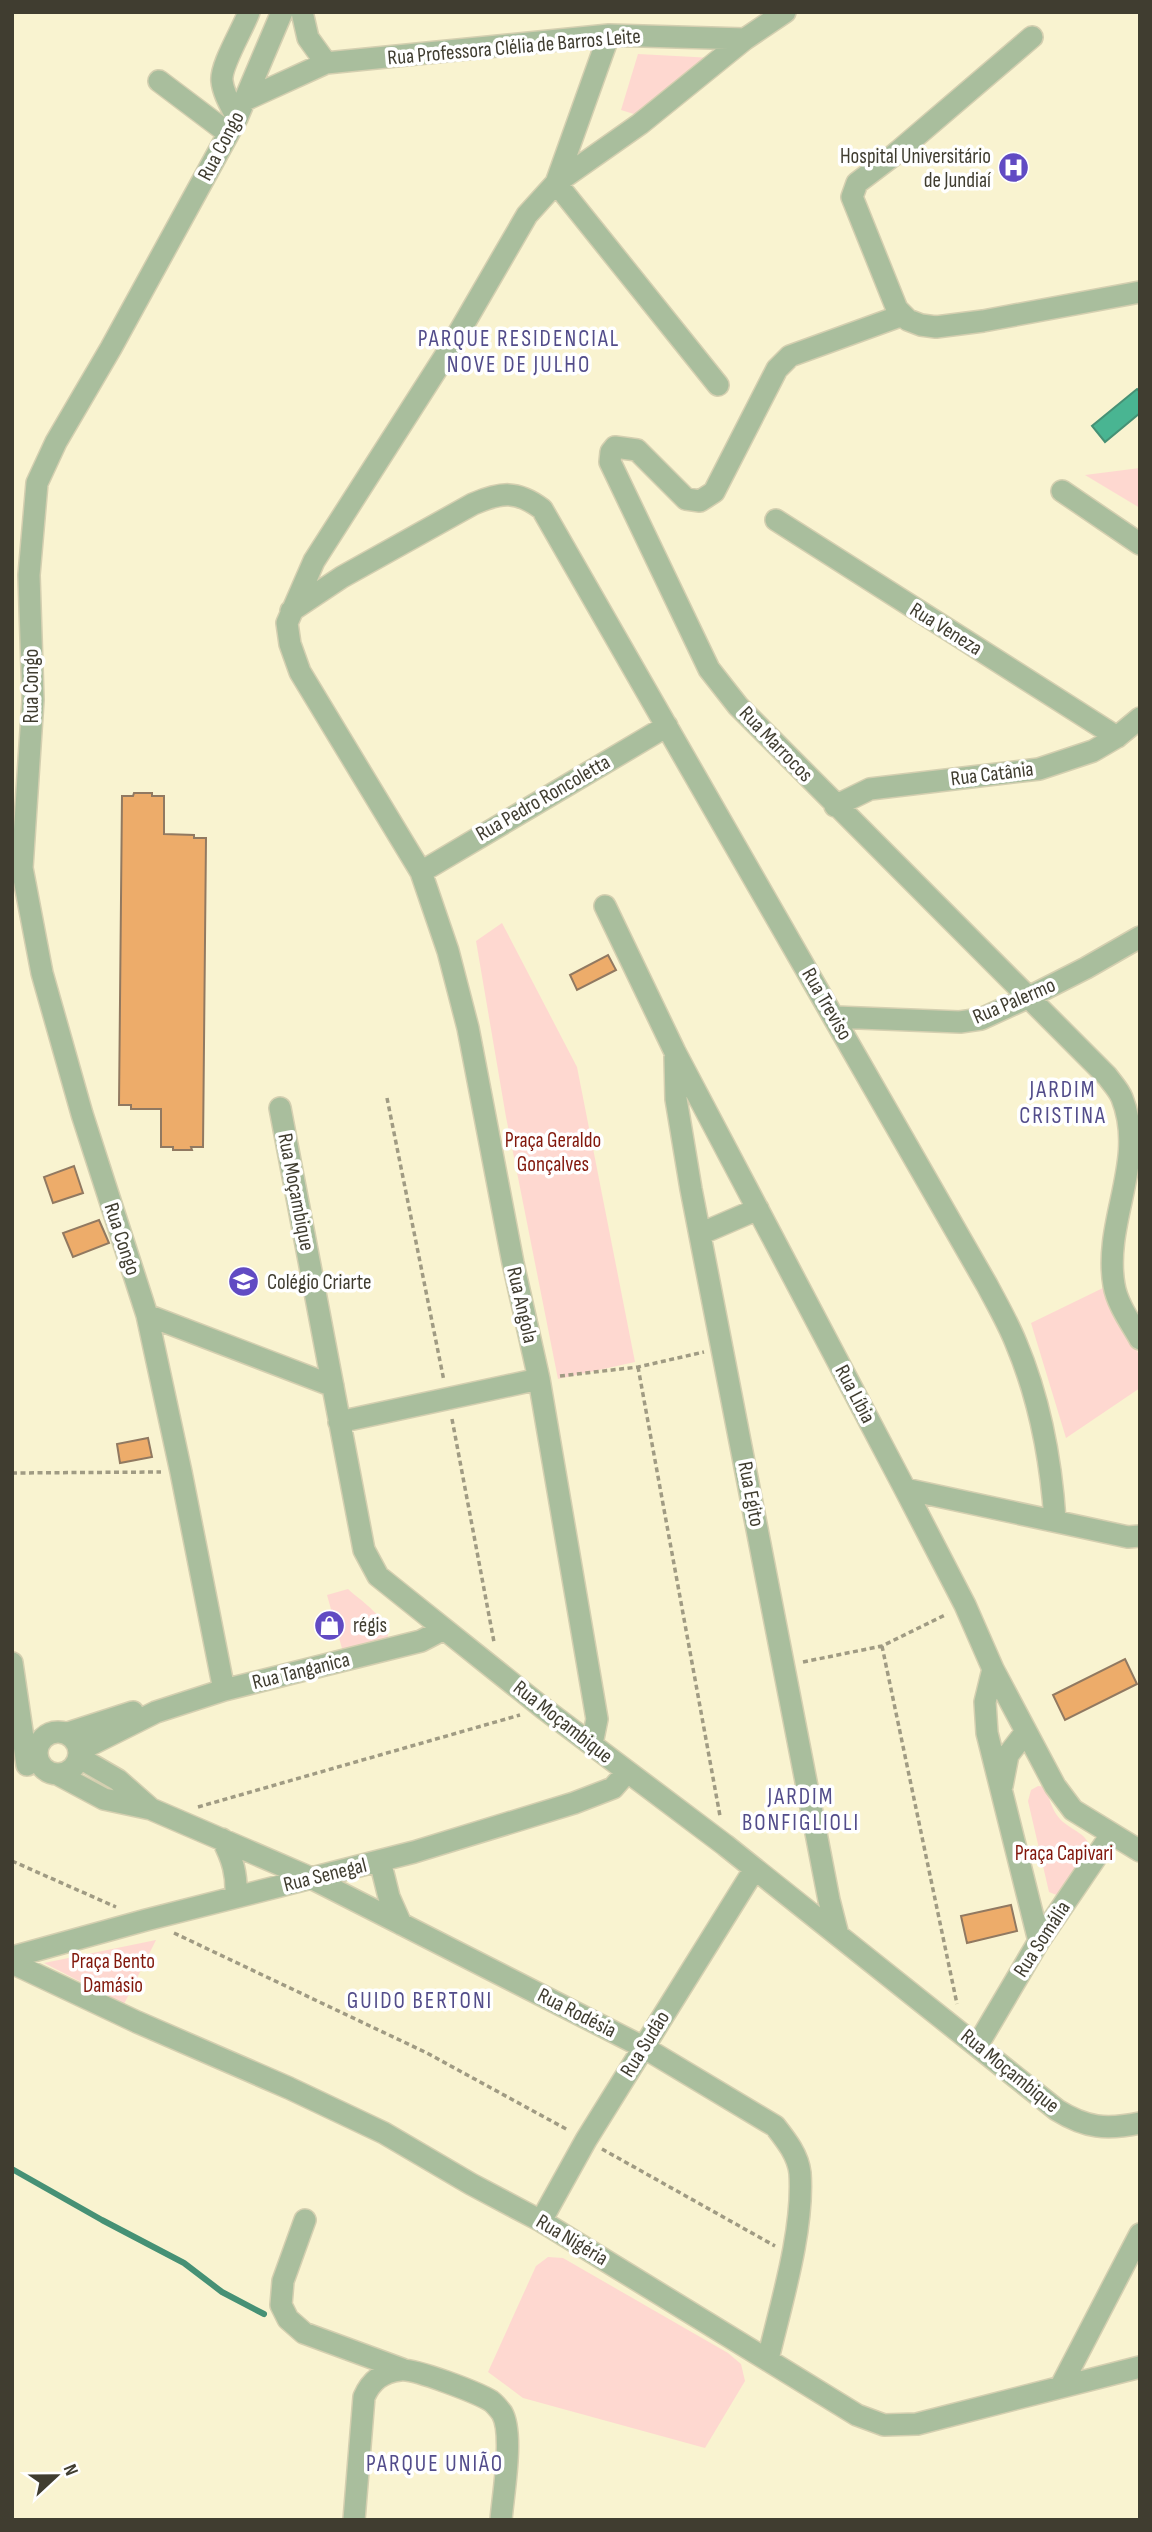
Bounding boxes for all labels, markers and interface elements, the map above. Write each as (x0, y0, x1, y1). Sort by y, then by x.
street label: Rua Professora Clélia de Barros Leite (386, 23, 642, 71)
street label: Rua Congo (192, 107, 250, 185)
place label: Hospital Universitário de Jundiaí (840, 144, 991, 193)
hospital icon: Hospital Universitário de Jundiaí (997, 151, 1031, 185)
district label: PARQUE RESIDENCIAL NOVE DE JULHO (418, 325, 620, 379)
street label: Rua Veneza (905, 597, 987, 661)
street label: Rua Congo (19, 649, 44, 723)
street label: Rua Marrocos (734, 701, 818, 787)
street label: Rua Pedro Roncoletta (471, 749, 615, 847)
street label: Rua Catânia (949, 757, 1035, 791)
street label: Rua Treviso (796, 963, 858, 1045)
street label: Rua Palermo (969, 972, 1059, 1030)
district label: JARDIM CRISTINA (1019, 1076, 1107, 1130)
park label: Praça Geraldo Gonçalves (505, 1128, 601, 1177)
street label: Rua Moçambique (272, 1131, 320, 1253)
street label: Rua Congo (99, 1200, 145, 1278)
school or university icon: Colégio Criarte (227, 1265, 261, 1299)
street label: Rua Angola (501, 1265, 543, 1345)
place label: Colégio Criarte (267, 1270, 371, 1295)
street label: Rua Líbia (829, 1361, 881, 1427)
street label: Rua Egito (732, 1459, 770, 1529)
shop icon: régis (313, 1608, 347, 1642)
place label: régis (353, 1613, 387, 1638)
street label: Rua Tanganica (250, 1647, 352, 1695)
street label: Rua Moçambique (508, 1675, 618, 1769)
district label: JARDIM BONFIGLIOLI (742, 1783, 860, 1837)
park label: Praça Capivari (1015, 1841, 1113, 1866)
street label: Rua Senegal (281, 1853, 369, 1897)
street label: Rua Somália (1008, 1896, 1076, 1982)
park label: Praça Bento Damásio (71, 1949, 155, 1998)
street label: Rua Rodésia (534, 1983, 620, 2043)
district label: GUIDO BERTONI (347, 1987, 493, 2015)
street label: Rua Sudão (615, 2006, 675, 2082)
street label: Rua Moçambique (956, 2024, 1064, 2118)
street label: Rua Nigéria (532, 2209, 612, 2271)
north arrow (21, 2441, 91, 2511)
district label: PARQUE UNIÃO (366, 2450, 504, 2478)
text: N (58, 2461, 83, 2479)

